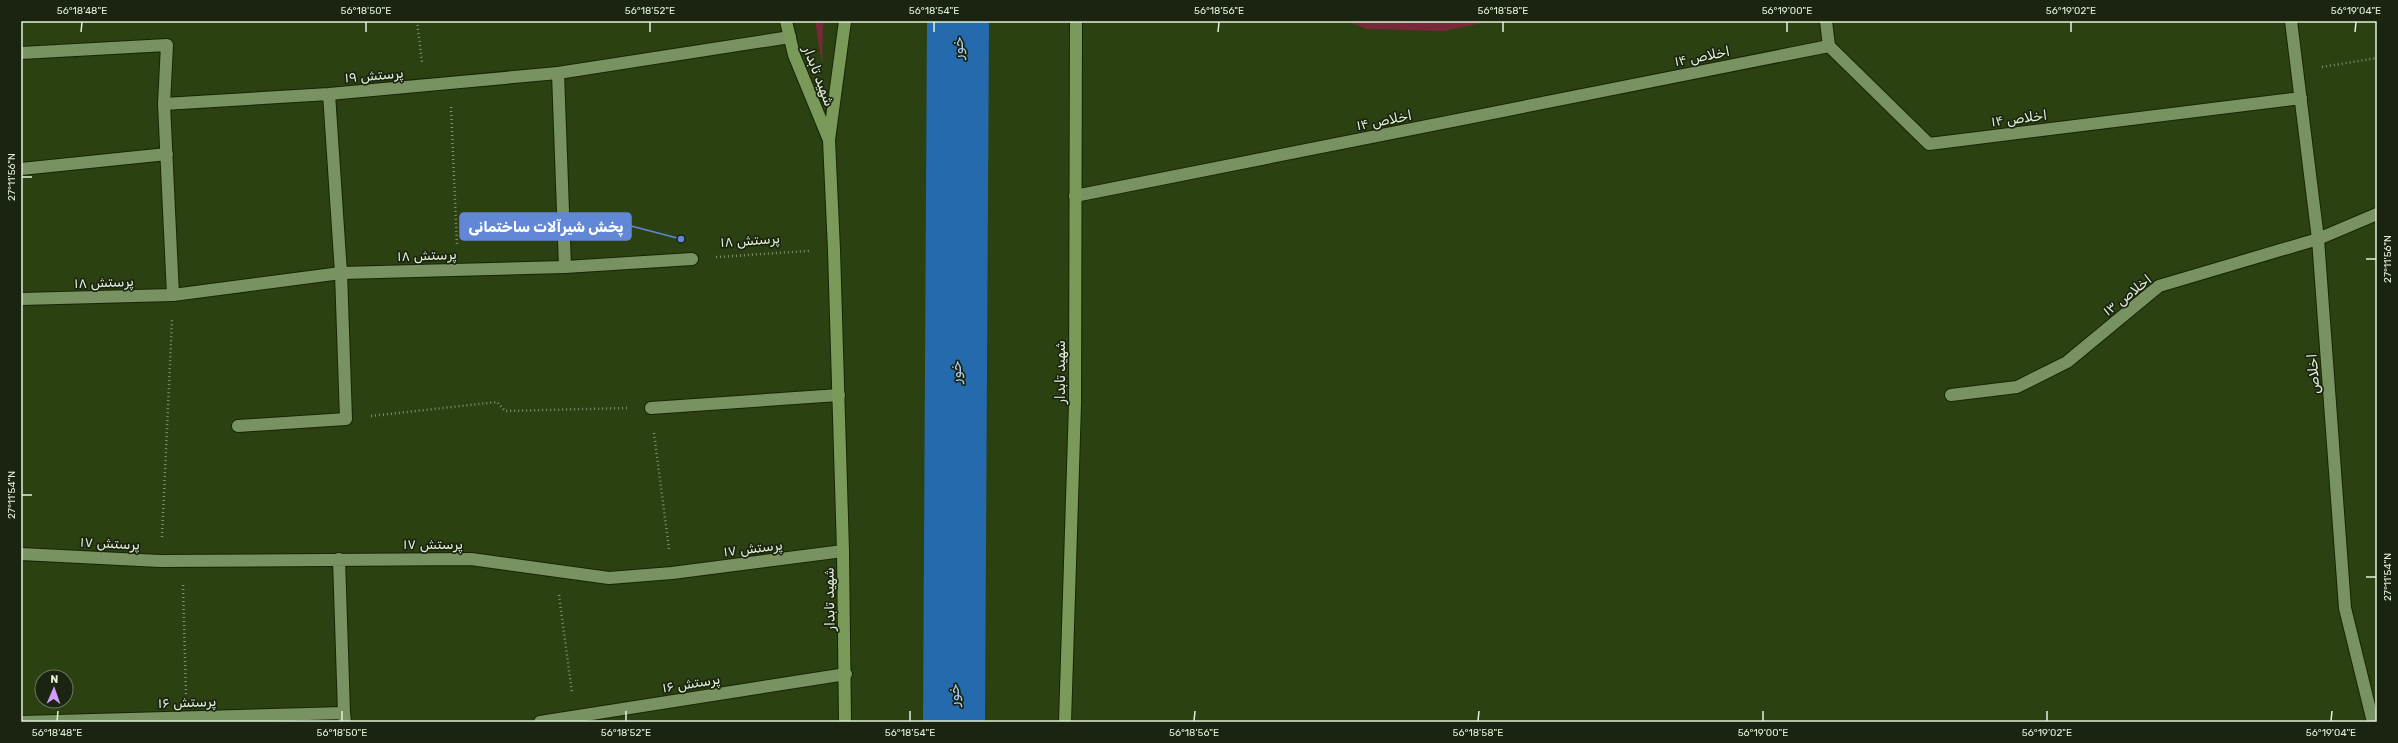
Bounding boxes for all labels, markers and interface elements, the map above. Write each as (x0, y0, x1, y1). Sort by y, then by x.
text: 56°18'48"E (57, 5, 107, 17)
text: 56°18'50"E (341, 5, 391, 17)
text: 56°18'52"E (625, 5, 675, 17)
text: 56°18'54"E (909, 5, 959, 17)
text: 56°18'56"E (1194, 5, 1244, 17)
text: 56°18'58"E (1478, 5, 1528, 17)
text: 56°19'00"E (1762, 5, 1812, 17)
text: 56°19'02"E (2046, 5, 2096, 17)
text: 56°19'04"E (2331, 5, 2381, 17)
water label: خور (949, 37, 967, 60)
street label: شهید تابدار (799, 43, 838, 109)
street label: اخلاص ۱۴ (1673, 43, 1731, 70)
street label: پرستش ۱۹ (344, 64, 404, 88)
street label: اخلاص ۱۴ (1355, 107, 1413, 134)
street label: اخلاص ۱۴ (1990, 107, 2048, 130)
text: 27°11'56"N (6, 153, 18, 201)
callout: پخش شیرآلات ساختمانی (460, 213, 631, 240)
text: پخش شیرآلات ساختمانی (468, 218, 624, 237)
street label: پرستش ۱۸ (720, 230, 781, 252)
text: 27°11'56"N (2382, 235, 2394, 283)
street label: پرستش ۱۸ (397, 246, 457, 266)
street label: اخلاص ۱۳ (2099, 271, 2155, 320)
street label: پرستش ۱۸ (74, 273, 134, 293)
street label: شهید تابدار (1052, 340, 1069, 405)
street label: اخلاص (2304, 353, 2323, 395)
water label: خور (947, 361, 965, 384)
text: 27°11'54"N (6, 471, 18, 519)
street label: پرستش ۱۷ (80, 533, 140, 555)
street label: پرستش ۱۷ (403, 536, 463, 554)
street label: پرستش ۱۷ (722, 536, 784, 562)
text: 27°11'54"N (2382, 553, 2394, 601)
street label: شهید تابدار (820, 567, 839, 632)
north arrow (34, 669, 74, 709)
street label: پرستش ۱۶ (661, 671, 721, 697)
text: N (50, 673, 59, 686)
water label: خور (945, 684, 963, 707)
street label: پرستش ۱۶ (157, 693, 217, 713)
text: 56°18'48"E (32, 727, 82, 739)
text: 56°18'50"E (317, 727, 367, 739)
text: 56°18'52"E (601, 727, 651, 739)
text: 56°18'54"E (885, 727, 935, 739)
text: 56°18'56"E (1169, 727, 1219, 739)
text: 56°18'58"E (1453, 727, 1503, 739)
text: 56°19'00"E (1738, 727, 1788, 739)
text: 56°19'02"E (2022, 727, 2072, 739)
text: 56°19'04"E (2306, 727, 2356, 739)

